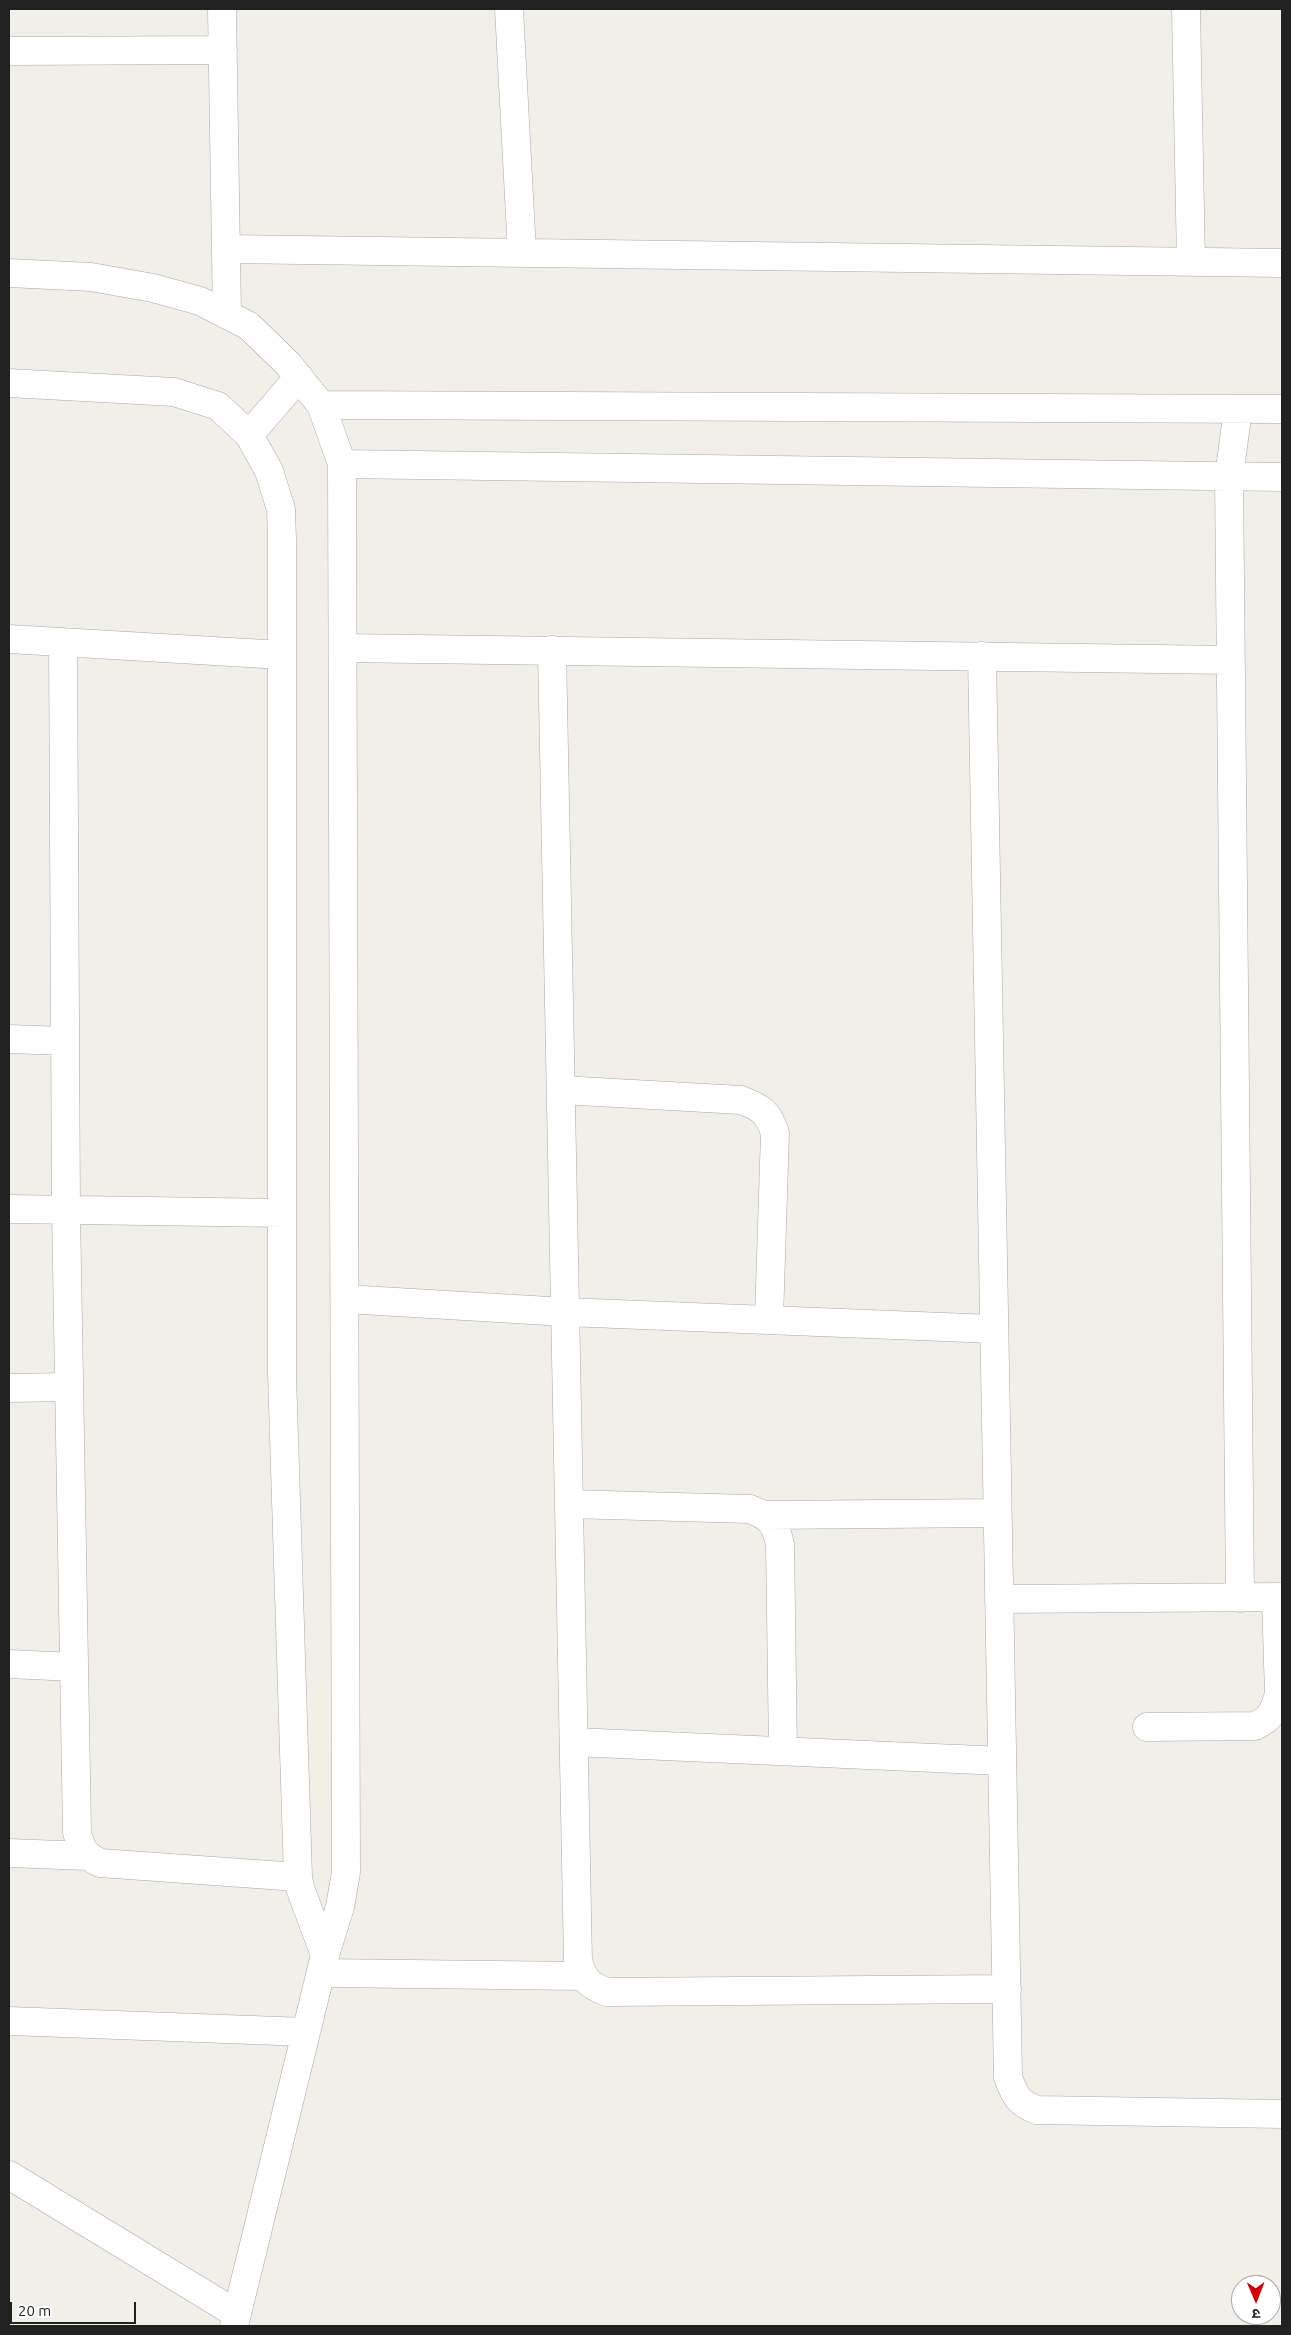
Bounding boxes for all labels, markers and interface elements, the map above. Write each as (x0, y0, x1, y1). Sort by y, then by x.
north arrow (1231, 2275, 1281, 2325)
scale bar (12, 2292, 139, 2324)
text: 20 m (18, 2302, 51, 2319)
text: उ (1252, 2306, 1260, 2322)

